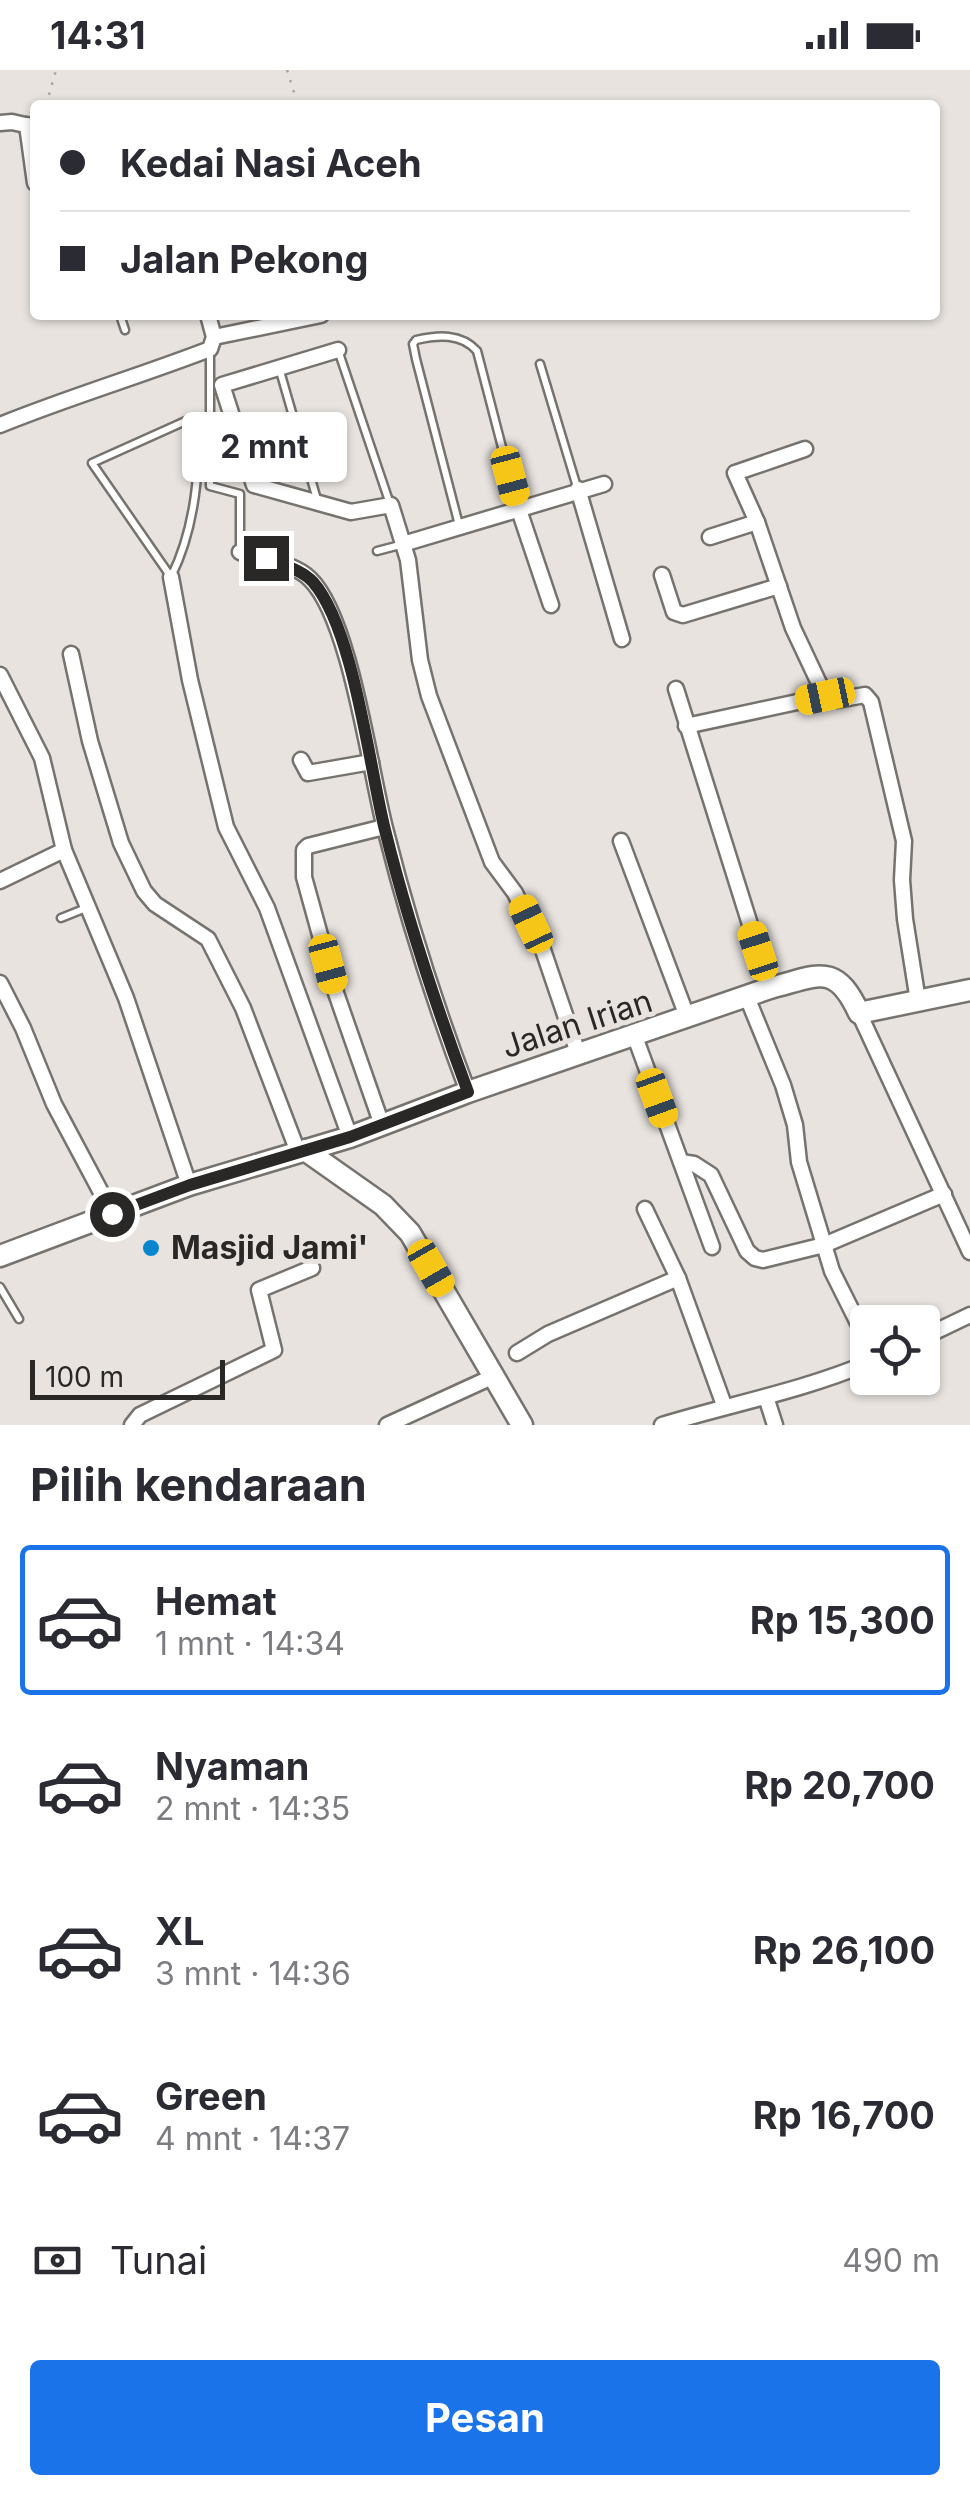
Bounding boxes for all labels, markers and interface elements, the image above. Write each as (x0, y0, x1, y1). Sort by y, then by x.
text: 14:31 (50, 12, 146, 58)
text: Kedai Nasi Aceh (120, 140, 422, 186)
text: Jalan Pekong (120, 236, 368, 282)
callout: 2 mnt (184, 413, 348, 483)
text: 2 mnt (220, 427, 309, 466)
car (488, 443, 532, 509)
route end (244, 536, 289, 581)
car (793, 675, 857, 717)
car (505, 890, 557, 958)
car (734, 918, 782, 984)
car (306, 931, 350, 997)
street label: Jalan Irian (497, 981, 657, 1066)
car (633, 1065, 681, 1131)
route start (90, 1192, 135, 1237)
place label: Masjid Jami' (171, 1228, 368, 1267)
car (403, 1235, 459, 1301)
marker: Masjid Jami' (140, 1237, 162, 1259)
map controls (850, 1305, 940, 1395)
button: locate (850, 1305, 940, 1395)
scale bar (30, 1355, 225, 1400)
text: 100 m (45, 1360, 124, 1394)
text: Pilih kendaraan (30, 1457, 367, 1512)
icon: car (35, 1575, 125, 1665)
text: Hemat (155, 1578, 277, 1624)
text: Rp 15,300 (750, 1597, 935, 1643)
text: 1 mnt · 14:34 (155, 1624, 345, 1663)
icon: car (35, 1740, 125, 1830)
text: Nyaman (155, 1743, 309, 1789)
text: Rp 20,700 (744, 1762, 935, 1808)
text: 2 mnt · 14:35 (155, 1789, 350, 1828)
icon: car (35, 1905, 125, 1995)
text: XL (155, 1908, 205, 1954)
text: Rp 26,100 (753, 1927, 935, 1973)
text: 3 mnt · 14:36 (155, 1954, 351, 1993)
icon: car (35, 2070, 125, 2160)
text: Green (155, 2073, 267, 2119)
text: Rp 16,700 (753, 2092, 935, 2138)
text: 4 mnt · 14:37 (155, 2119, 350, 2158)
icon: cash (30, 2233, 85, 2288)
text: Tunai (110, 2237, 207, 2283)
text: 490 m (842, 2241, 940, 2280)
button: Pesan (30, 2360, 940, 2475)

